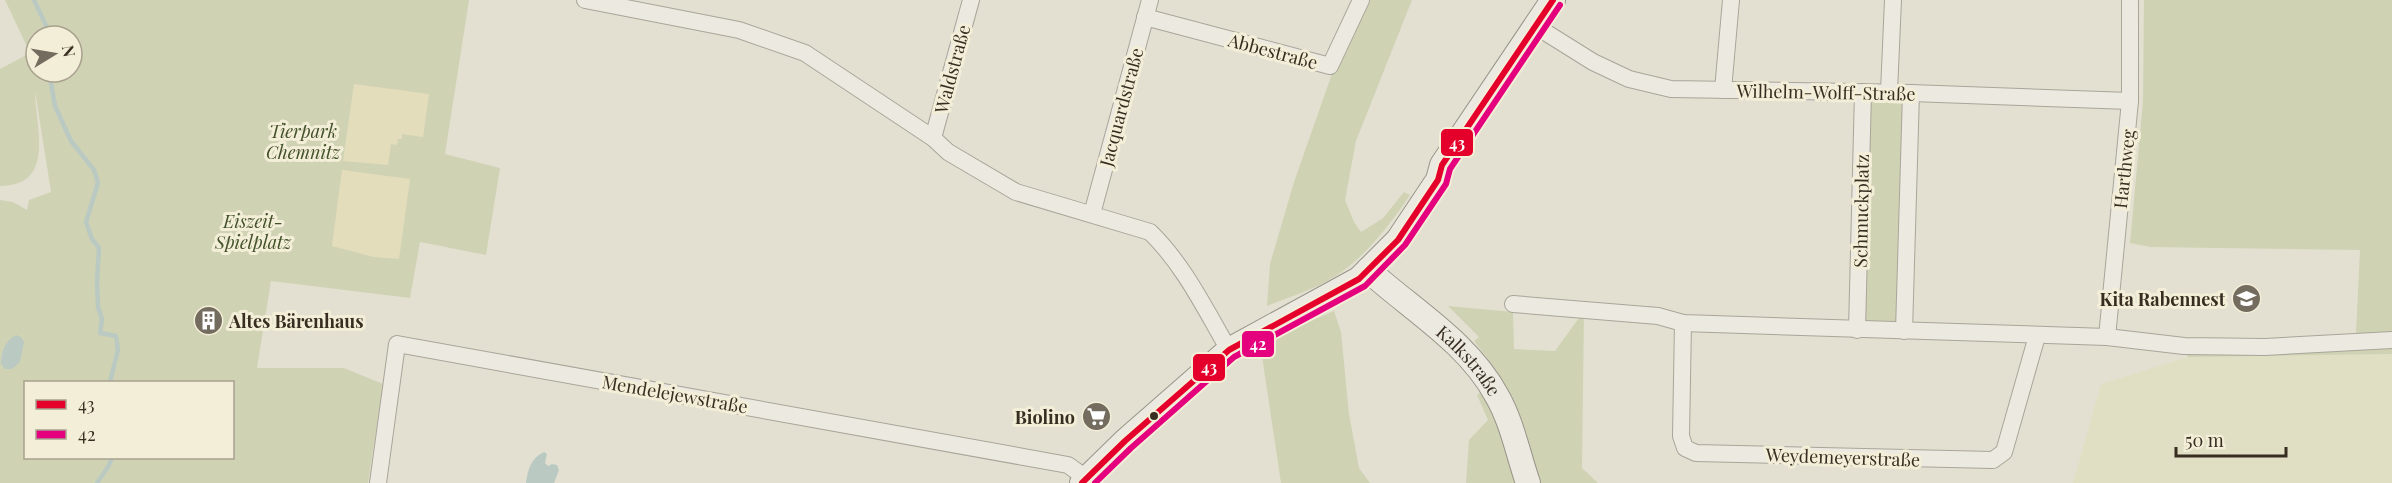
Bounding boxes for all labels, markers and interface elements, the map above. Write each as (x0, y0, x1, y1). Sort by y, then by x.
street label: Waldstraße (928, 22, 975, 117)
north arrow (24, 24, 84, 84)
street label: Abbestraße (1225, 27, 1320, 74)
text: N (58, 43, 81, 59)
street label: Jacquardstraße (1093, 45, 1148, 170)
street label: Wilhelm-Wolff-Straße (1735, 78, 1916, 106)
park label: Tierpark Chemnitz (266, 119, 341, 164)
line badge: 43 (1440, 128, 1474, 157)
street label: Harthweg (2108, 128, 2140, 210)
text: 43 (1449, 132, 1465, 153)
street label: Schmuckplatz (1848, 154, 1874, 268)
park label: Eiszeit- Spielplatz (214, 209, 292, 254)
school or university icon: Kita Rabennest (2230, 283, 2262, 315)
place label: Kita Rabennest (2100, 287, 2226, 311)
building icon: Altes Bärenhaus (192, 305, 224, 337)
place label: Altes Bärenhaus (228, 309, 364, 333)
street label: Kalkstraße (1432, 320, 1506, 400)
line badge: 42 (1241, 330, 1275, 358)
text: 42 (1250, 333, 1266, 354)
line badge: 43 (1192, 353, 1226, 382)
text: 43 (1201, 356, 1217, 377)
street label: Mendelejewstraße (600, 369, 750, 419)
legend (24, 381, 234, 459)
text: 43 (78, 392, 95, 416)
supermarket icon: Biolino (1080, 401, 1112, 433)
place label: Biolino (1015, 405, 1075, 429)
unlabelled marker (1148, 410, 1160, 422)
scale bar (2176, 420, 2286, 458)
text: 42 (78, 422, 96, 446)
text: 50 m (2185, 428, 2224, 452)
street label: Weydemeyerstraße (1764, 442, 1921, 472)

